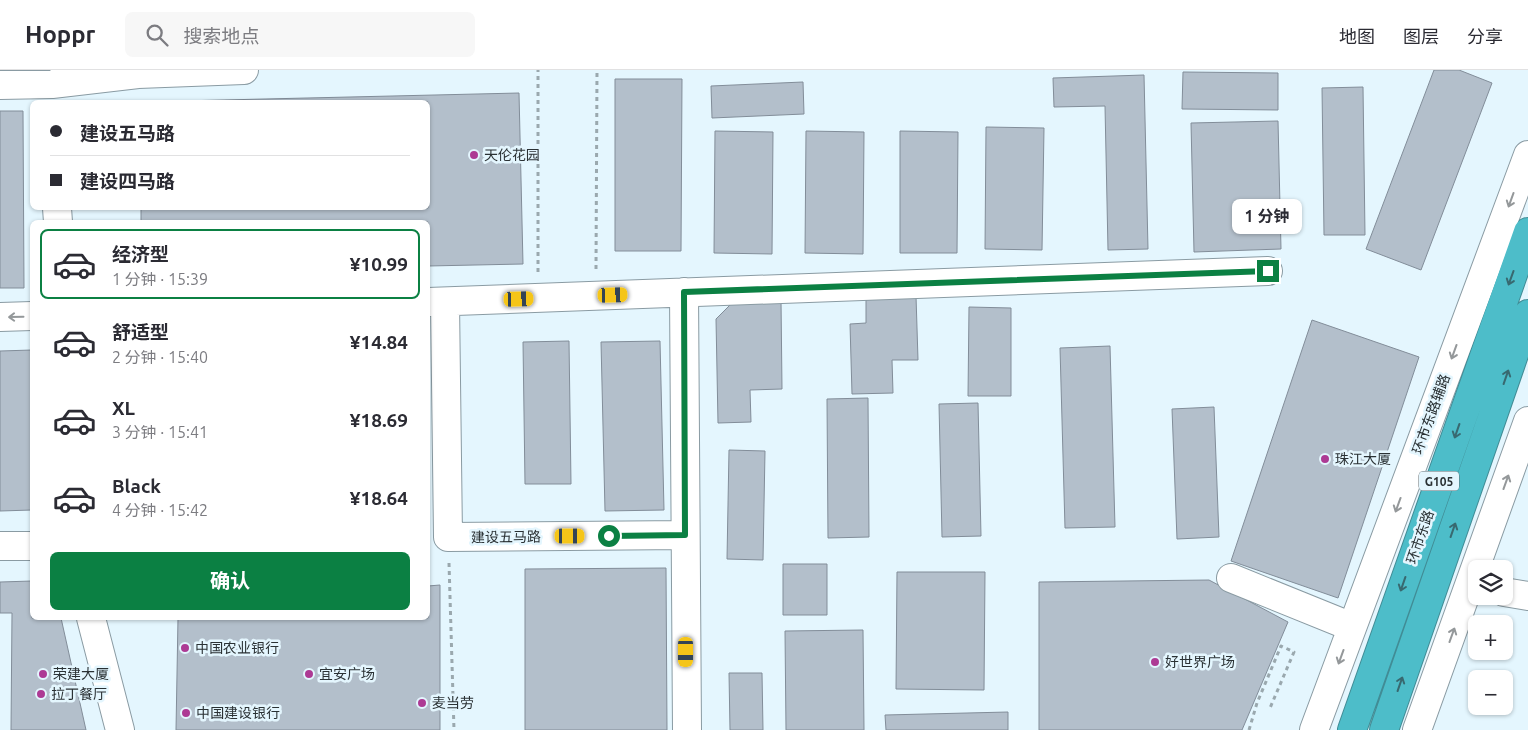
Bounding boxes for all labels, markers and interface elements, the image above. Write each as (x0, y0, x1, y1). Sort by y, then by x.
search box (125, 12, 475, 57)
text: Hoppr (25, 21, 95, 48)
icon: search (143, 21, 171, 49)
text: 搜索地点 (183, 25, 259, 47)
text: 地图 (1339, 26, 1375, 46)
text: 图层 (1403, 26, 1439, 46)
text: 分享 (1467, 26, 1503, 46)
text: 建设五马路 (80, 122, 175, 144)
place label: 天伦花园 (484, 147, 540, 163)
marker: 天伦花园 (468, 149, 480, 161)
text: 建设四马路 (80, 170, 175, 192)
one-way arrow (1506, 192, 1515, 207)
callout: 1 分钟 (1233, 198, 1303, 234)
text: 1 分钟 (1245, 207, 1289, 225)
icon: car (52, 242, 97, 287)
text: 经济型 (112, 243, 169, 265)
text: ¥10.99 (350, 253, 408, 275)
route end (1257, 260, 1279, 282)
text: 1 分钟 · 15:39 (112, 270, 208, 288)
one-way arrow (1506, 270, 1515, 285)
car (597, 287, 628, 303)
car (503, 291, 534, 307)
one-way arrow (9, 312, 25, 322)
icon: car (52, 320, 97, 365)
text: 舒适型 (112, 321, 169, 343)
text: ¥14.84 (350, 331, 408, 353)
one-way arrow (1449, 344, 1458, 360)
text: 2 分钟 · 15:40 (112, 348, 208, 366)
one-way arrow (1502, 369, 1511, 385)
street label: 环市东路辅路 (1409, 372, 1453, 456)
text: XL (112, 397, 135, 419)
icon: car (52, 398, 97, 443)
text: ¥18.69 (350, 409, 408, 431)
text: 3 分钟 · 15:41 (112, 423, 208, 441)
one-way arrow (1452, 423, 1461, 438)
place label: 珠江大厦 (1335, 451, 1391, 467)
marker: 珠江大厦 (1319, 453, 1331, 465)
road number: G105 (1419, 472, 1459, 491)
text: Black (112, 475, 161, 497)
one-way arrow (1502, 475, 1511, 490)
icon: car (52, 476, 97, 521)
text: ¥18.64 (350, 487, 408, 509)
one-way arrow (1393, 497, 1402, 512)
text: 4 分钟 · 15:42 (112, 501, 208, 519)
street label: 环市东路 (1403, 508, 1437, 566)
one-way arrow (1449, 523, 1458, 538)
route start (598, 525, 620, 547)
street label: 建设五马路 (471, 528, 541, 546)
car (555, 529, 585, 544)
button: 确认 (50, 552, 410, 610)
map controls (1468, 560, 1513, 715)
button: layers (1468, 560, 1513, 605)
one-way arrow (1398, 576, 1407, 592)
button: + (1468, 615, 1513, 660)
one-way arrow (1448, 628, 1457, 643)
car (678, 637, 693, 667)
place label: 中国农业银行 (195, 640, 279, 656)
marker: 中国农业银行 (179, 642, 191, 654)
one-way arrow (1336, 649, 1345, 664)
place label: 好世界广场 (1165, 654, 1235, 670)
marker: 好世界广场 (1149, 656, 1161, 668)
place label: 荣建大厦 (53, 666, 109, 682)
place label: 宜安广场 (319, 666, 375, 682)
marker: 荣建大厦 (37, 668, 49, 680)
marker: 宜安广场 (303, 668, 315, 680)
button: − (1468, 670, 1513, 715)
one-way arrow (1396, 677, 1405, 692)
place label: 拉丁餐厅 (51, 686, 107, 702)
marker: 拉丁餐厅 (35, 688, 47, 700)
place label: 麦当劳 (432, 695, 474, 711)
marker: 麦当劳 (416, 697, 428, 709)
place label: 中国建设银行 (196, 705, 280, 721)
marker: 中国建设银行 (180, 707, 192, 719)

